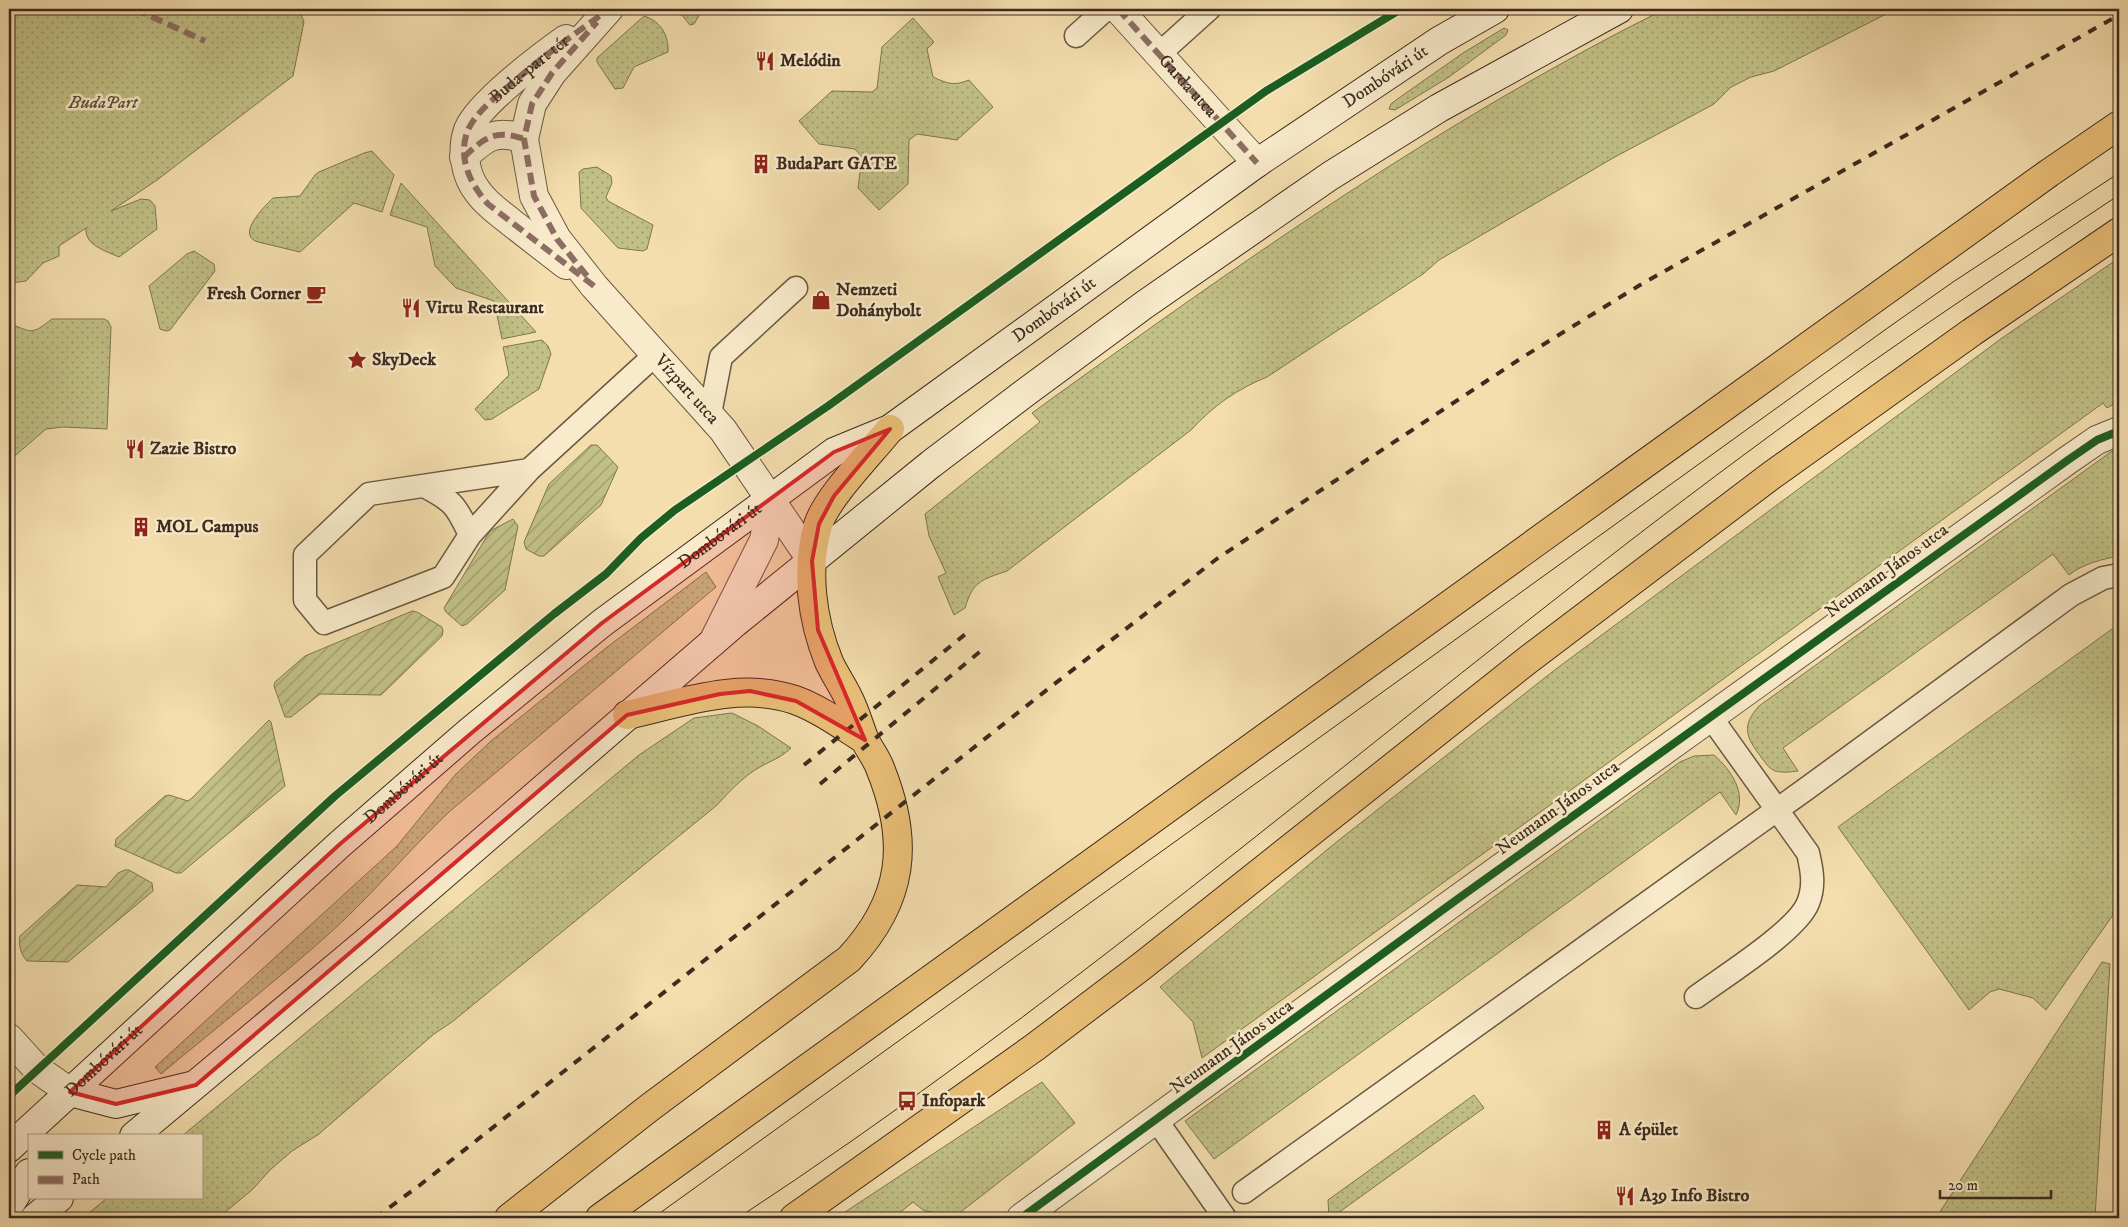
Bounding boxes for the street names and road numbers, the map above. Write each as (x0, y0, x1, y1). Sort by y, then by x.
street label: Buda-part tér (485, 30, 574, 109)
street label: Dombóvári út (1339, 40, 1433, 113)
street label: Garda utca (1154, 50, 1222, 123)
street label: Dombóvári út (1008, 272, 1101, 348)
street label: Vízpart utca (649, 349, 724, 429)
street label: Dombóvári út (674, 498, 766, 574)
street label: Neumann János utca (1821, 519, 1953, 623)
street label: Dombóvári út (360, 748, 448, 829)
street label: Neumann János utca (1492, 756, 1624, 860)
street label: Neumann János utca (1166, 995, 1298, 1099)
street label: Dombóvári út (60, 1019, 148, 1102)

